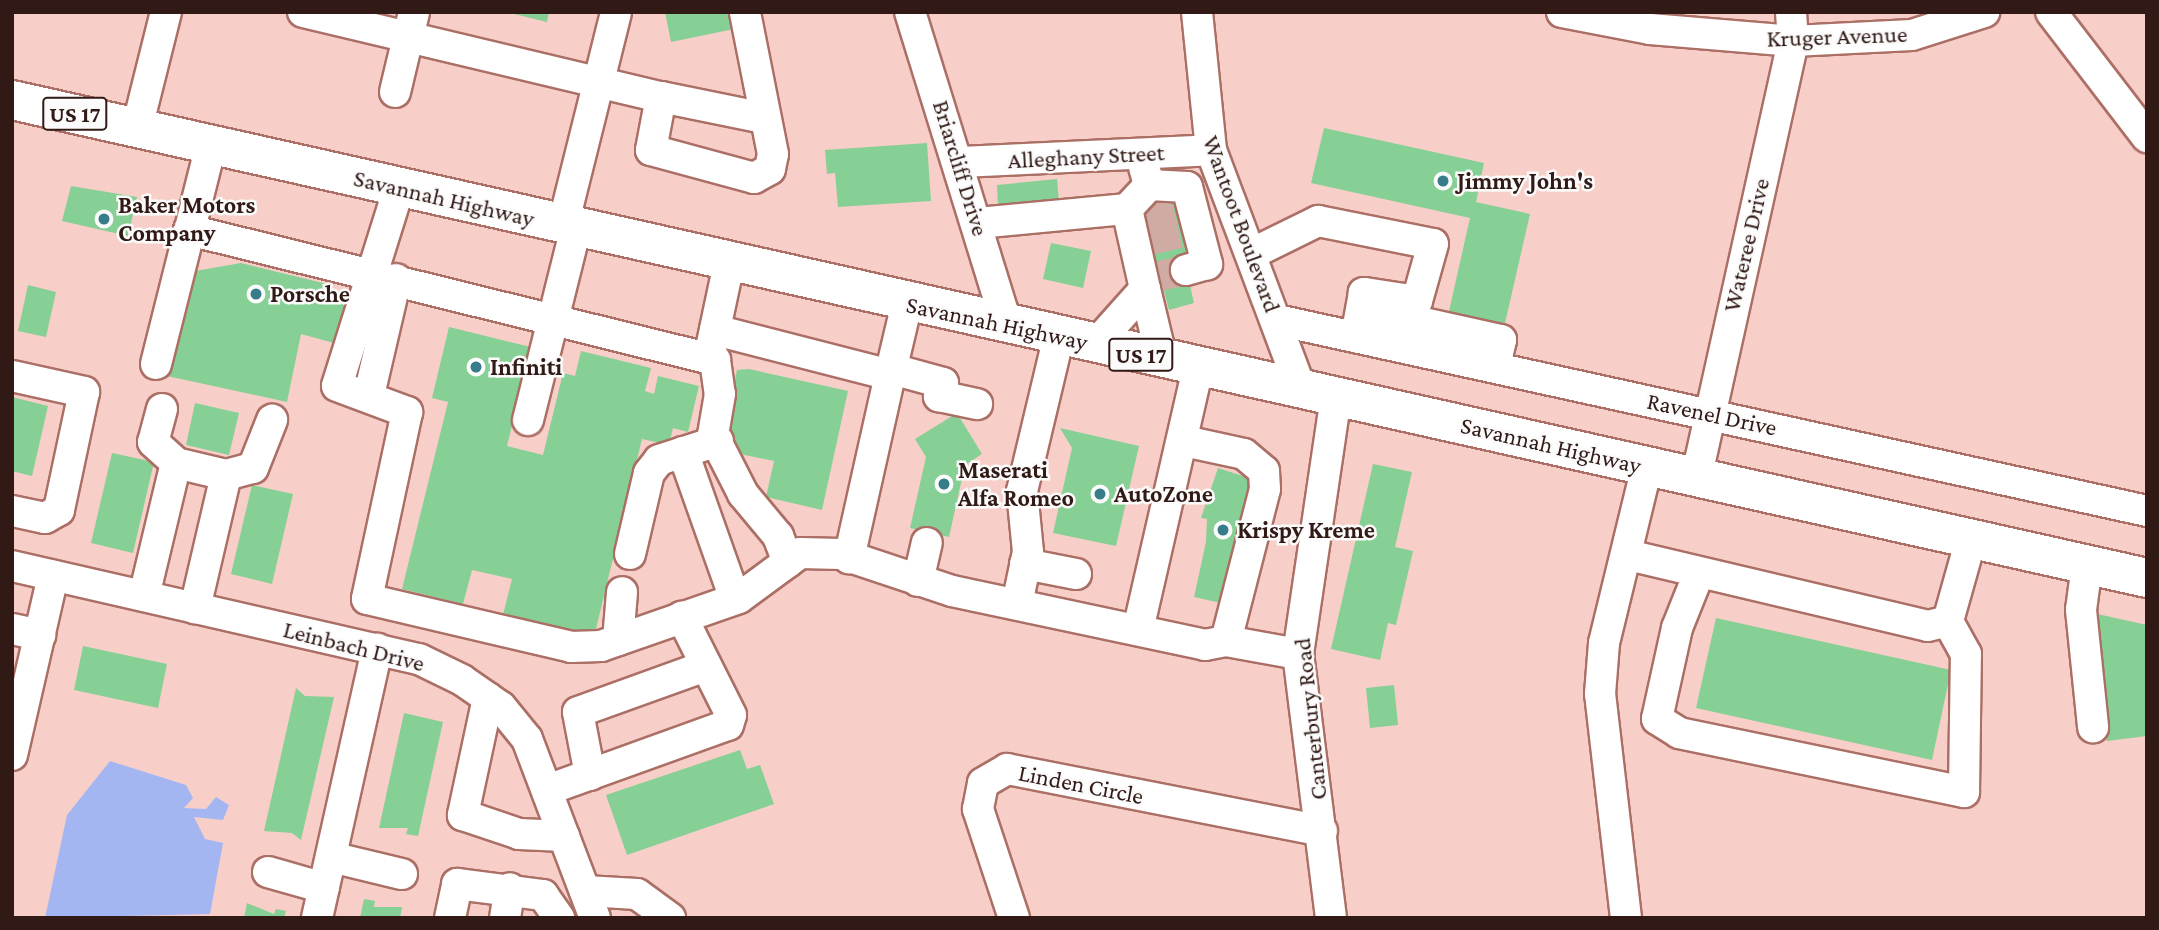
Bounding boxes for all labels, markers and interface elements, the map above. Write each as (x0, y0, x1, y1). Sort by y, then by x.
street label: Kruger Avenue (1766, 19, 1908, 53)
road number: US 17 (42, 94, 108, 134)
street label: Briarcliff Drive (927, 97, 995, 239)
street label: Wantoot Boulevard (1197, 132, 1287, 316)
street label: Alleghany Street (1007, 138, 1165, 174)
street label: Savannah Highway (351, 163, 537, 233)
place label: Jimmy John's (1457, 167, 1593, 195)
marker: Jimmy John's (1435, 173, 1451, 189)
street label: Wateree Drive (1717, 175, 1775, 315)
place label: Baker Motors Company (118, 191, 255, 247)
marker: Baker Motors Company (96, 211, 112, 227)
place label: Porsche (270, 280, 350, 308)
marker: Porsche (248, 286, 264, 302)
street label: Savannah Highway (904, 290, 1090, 356)
road number: US 17 (1108, 336, 1174, 374)
place label: Infiniti (490, 353, 562, 381)
marker: Infiniti (468, 359, 484, 375)
street label: Ravenel Drive (1644, 386, 1780, 442)
street label: Savannah Highway (1458, 410, 1644, 480)
place label: Maserati Alfa Romeo (958, 456, 1074, 512)
marker: Maserati Alfa Romeo (936, 476, 952, 492)
place label: AutoZone (1114, 480, 1213, 508)
marker: AutoZone (1092, 486, 1108, 502)
place label: Krispy Kreme (1237, 516, 1375, 544)
marker: Krispy Kreme (1215, 522, 1231, 538)
street label: Leinbach Drive (280, 615, 428, 677)
street label: Canterbury Road (1287, 637, 1333, 801)
street label: Linden Circle (1016, 758, 1146, 810)

